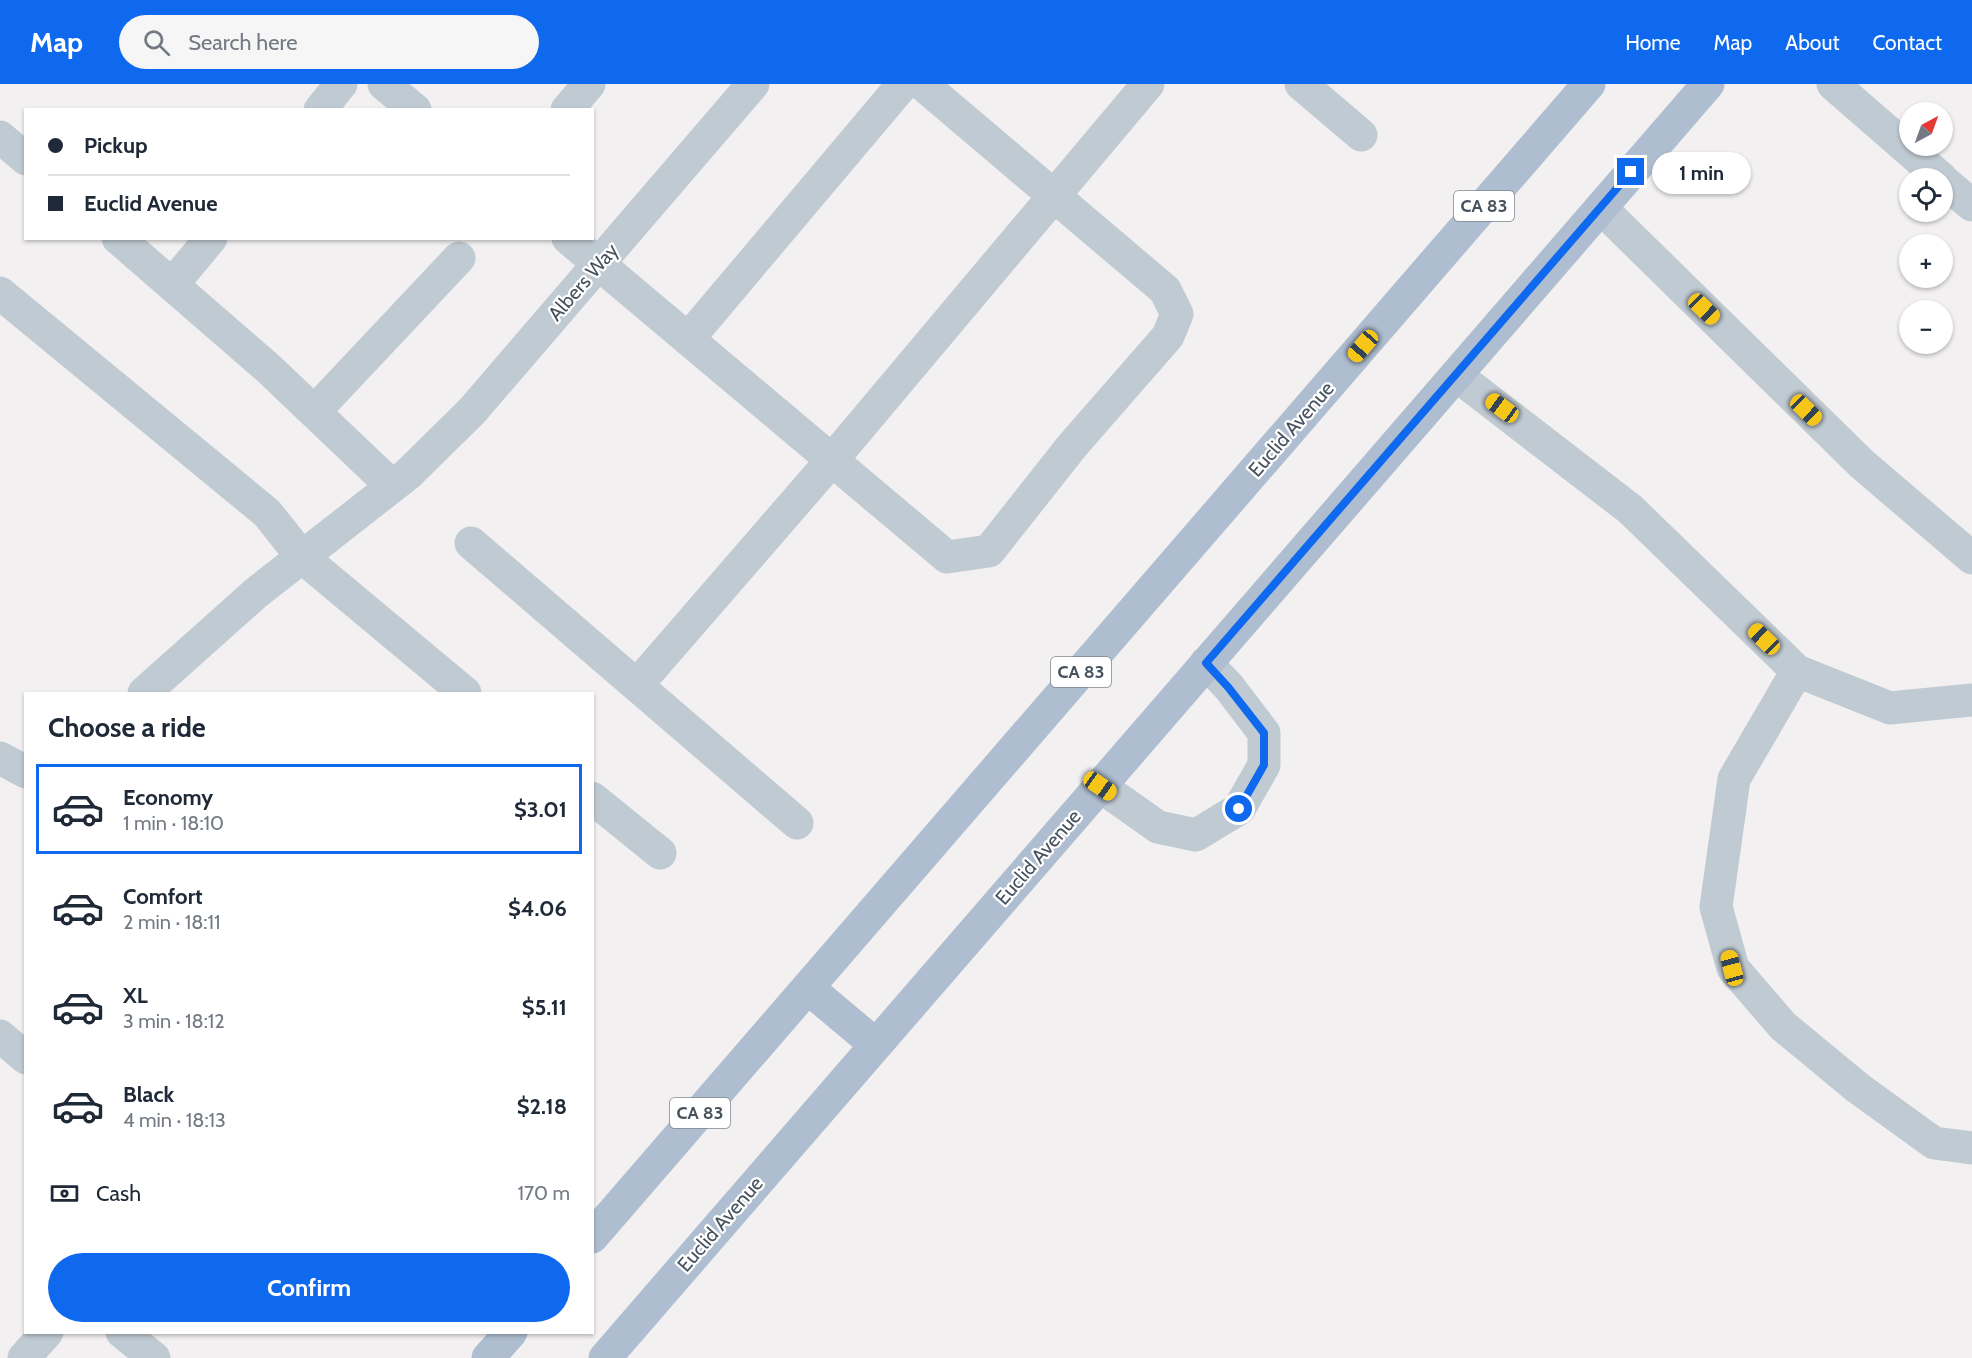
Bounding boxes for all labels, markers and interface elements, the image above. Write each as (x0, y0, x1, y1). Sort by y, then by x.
search box (119, 15, 539, 69)
text: Map (30, 25, 83, 59)
icon: search (140, 26, 173, 59)
text: Search here (188, 29, 297, 56)
text: Home (1625, 30, 1681, 55)
text: Map (1714, 30, 1752, 55)
text: About (1785, 30, 1839, 55)
text: Contact (1872, 30, 1942, 55)
north arrow (1899, 102, 1953, 156)
map controls (1899, 102, 1953, 354)
text: Pickup (84, 132, 148, 159)
callout: 1 min (1652, 151, 1751, 193)
route end (1617, 158, 1644, 185)
text: 1 min (1679, 161, 1724, 185)
button: locate (1899, 168, 1953, 222)
text: Euclid Avenue (84, 190, 218, 217)
road number: CA 83 (1454, 191, 1514, 221)
button: + (1899, 234, 1953, 288)
street label: Albers Way (543, 238, 623, 326)
car (1685, 290, 1723, 328)
button: − (1899, 300, 1953, 354)
car (1344, 327, 1382, 365)
street label: Euclid Avenue (1243, 376, 1339, 482)
car (1482, 390, 1522, 426)
car (1787, 391, 1825, 429)
car (1745, 620, 1783, 658)
road number: CA 83 (1051, 657, 1111, 687)
text: Choose a ride (48, 711, 206, 744)
car (1080, 768, 1120, 804)
icon: car (51, 782, 105, 836)
text: Economy (123, 784, 213, 811)
route start (1225, 795, 1252, 822)
text: $3.01 (514, 796, 567, 823)
street label: Euclid Avenue (990, 804, 1086, 910)
text: 1 min · 18:10 (123, 811, 224, 835)
icon: car (51, 881, 105, 935)
text: Comfort (123, 883, 202, 910)
text: $4.06 (508, 895, 567, 922)
text: 2 min · 18:11 (123, 910, 221, 934)
car (1719, 948, 1745, 988)
icon: car (51, 980, 105, 1034)
text: XL (123, 982, 148, 1009)
text: $5.11 (522, 994, 567, 1021)
text: 3 min · 18:12 (123, 1009, 225, 1033)
icon: car (51, 1079, 105, 1133)
text: Black (123, 1081, 174, 1108)
text: $2.18 (517, 1093, 567, 1120)
road number: CA 83 (670, 1098, 730, 1128)
text: 4 min · 18:13 (123, 1108, 226, 1132)
street label: Euclid Avenue (672, 1171, 768, 1277)
icon: cash (48, 1177, 81, 1210)
text: Cash (96, 1180, 141, 1207)
text: 170 m (518, 1181, 570, 1205)
button: Confirm (48, 1253, 570, 1322)

